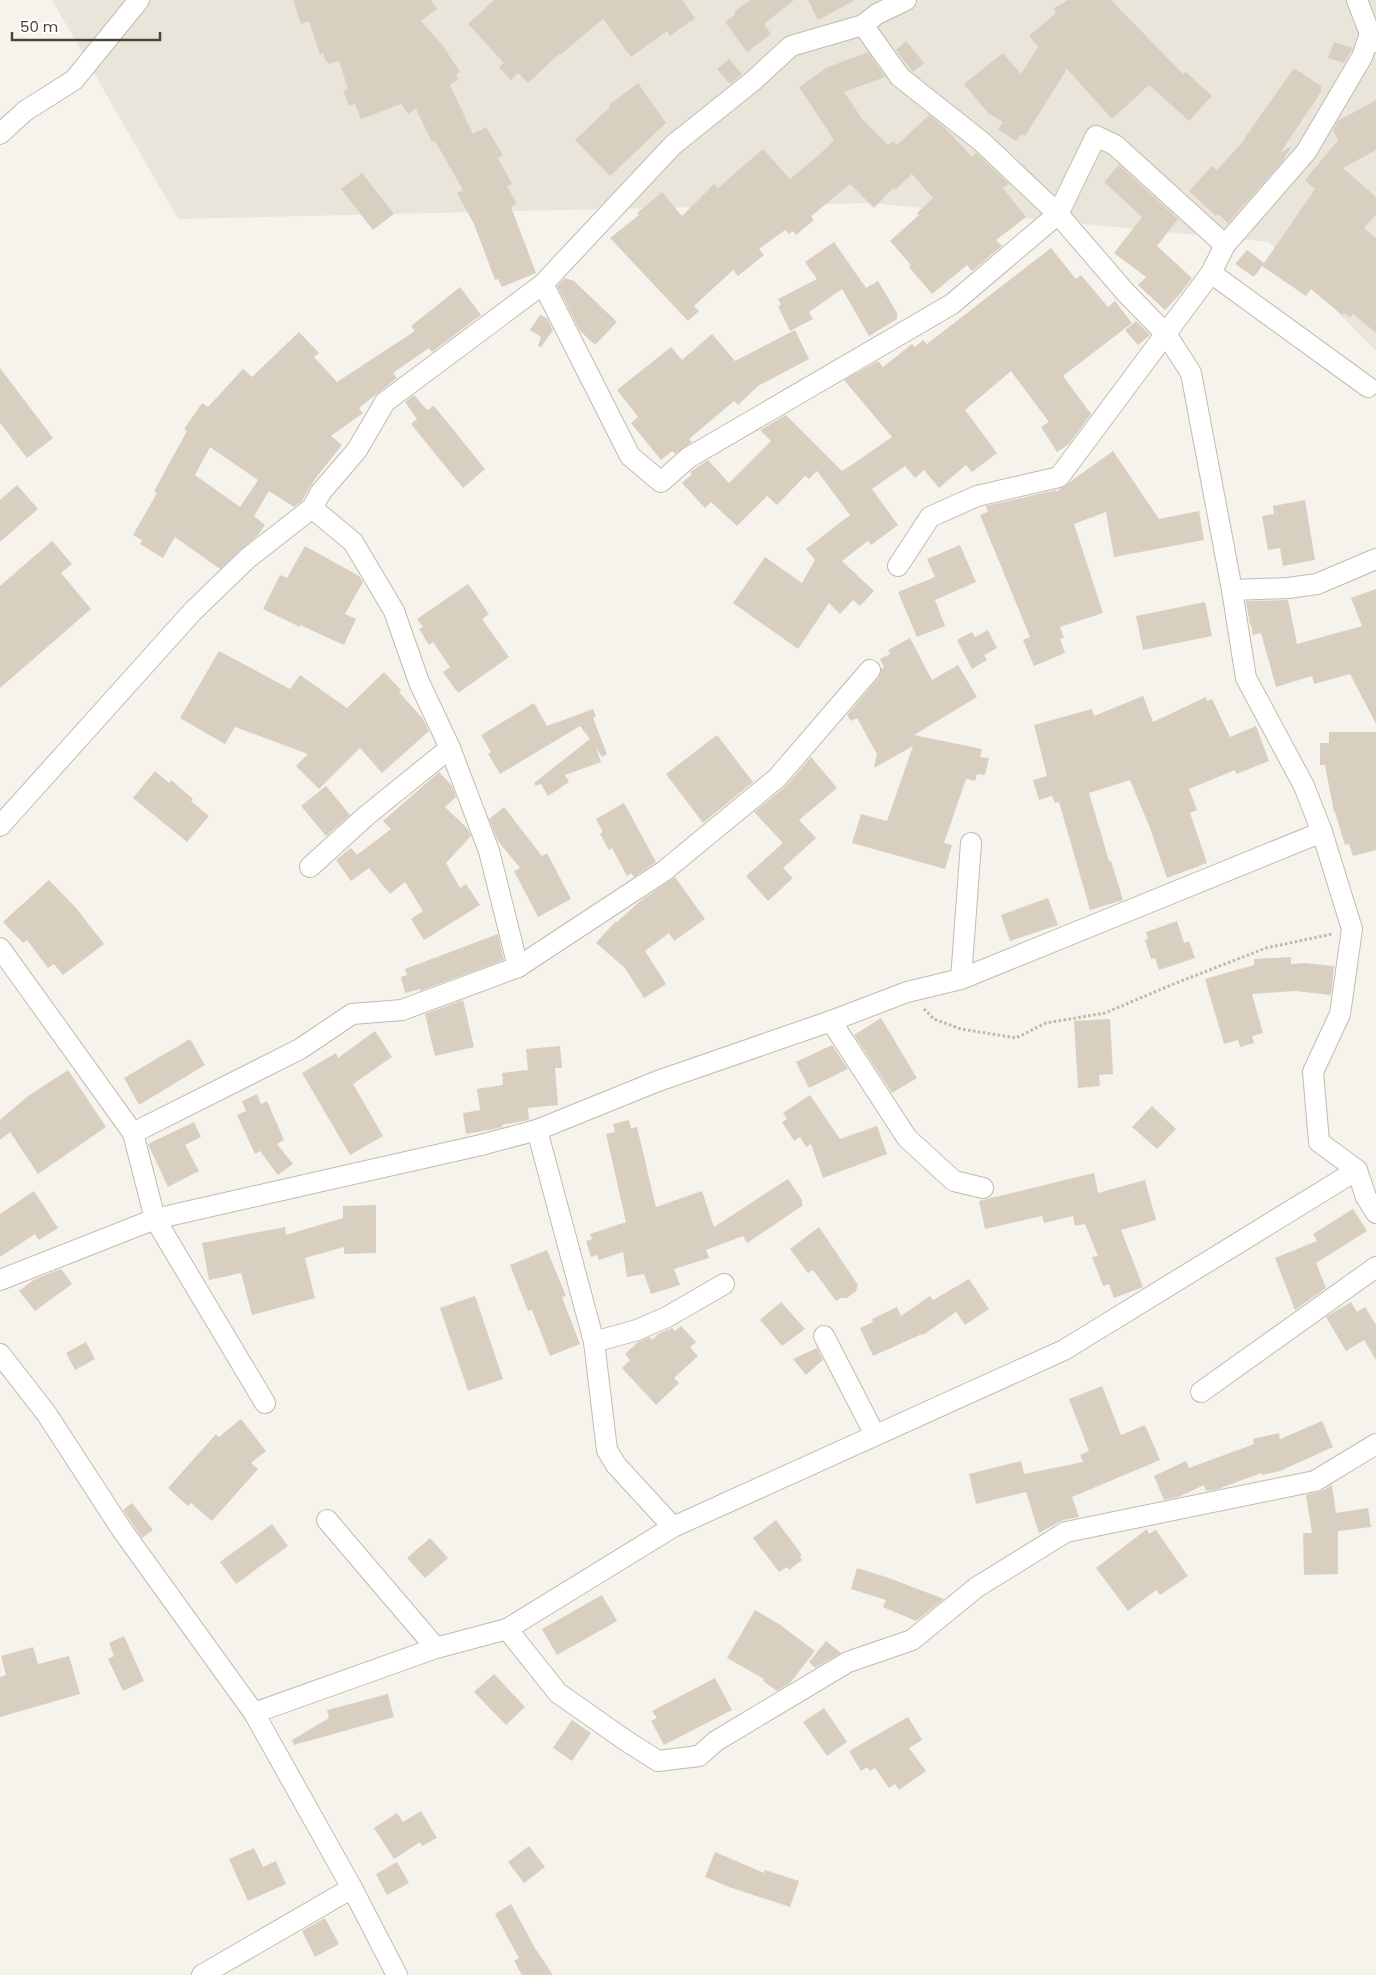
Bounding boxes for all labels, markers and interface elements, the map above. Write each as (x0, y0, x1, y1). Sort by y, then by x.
scale bar (12, 10, 160, 42)
text: 50 m (20, 16, 58, 37)

